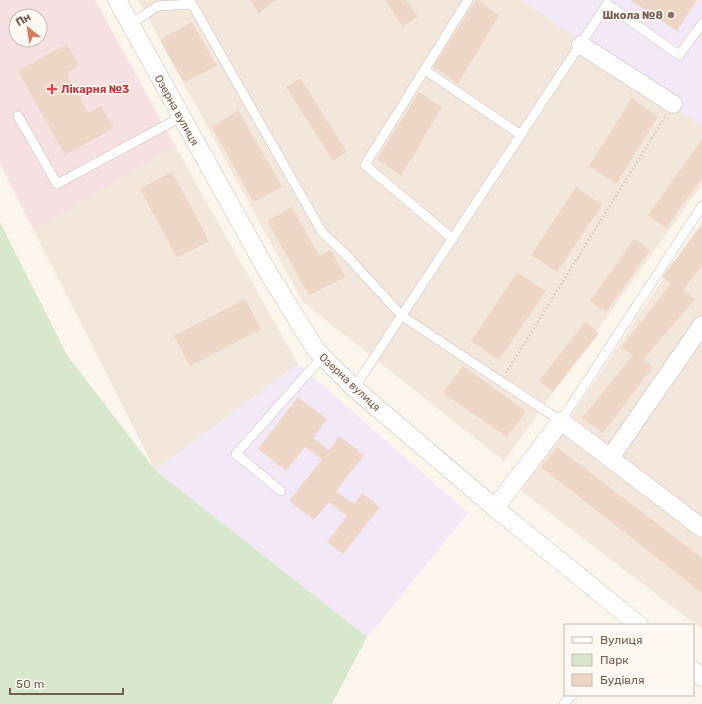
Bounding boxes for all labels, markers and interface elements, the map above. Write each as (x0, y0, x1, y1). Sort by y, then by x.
north arrow (8, 8, 48, 48)
place label: Школа №8 (602, 9, 663, 22)
text: Пн (13, 10, 33, 29)
marker: Школа №8 (666, 10, 676, 20)
street label: Озерна вулиця (152, 73, 201, 148)
marker: Лікарня №3 (46, 83, 58, 95)
place label: Лікарня №3 (61, 83, 129, 96)
street label: Озерна вулиця (316, 351, 383, 414)
legend (564, 624, 694, 696)
text: Вулиця (600, 633, 642, 647)
text: Парк (600, 653, 629, 667)
scale bar (10, 670, 123, 696)
text: Будівля (600, 673, 645, 687)
text: 50 m (16, 677, 44, 691)

